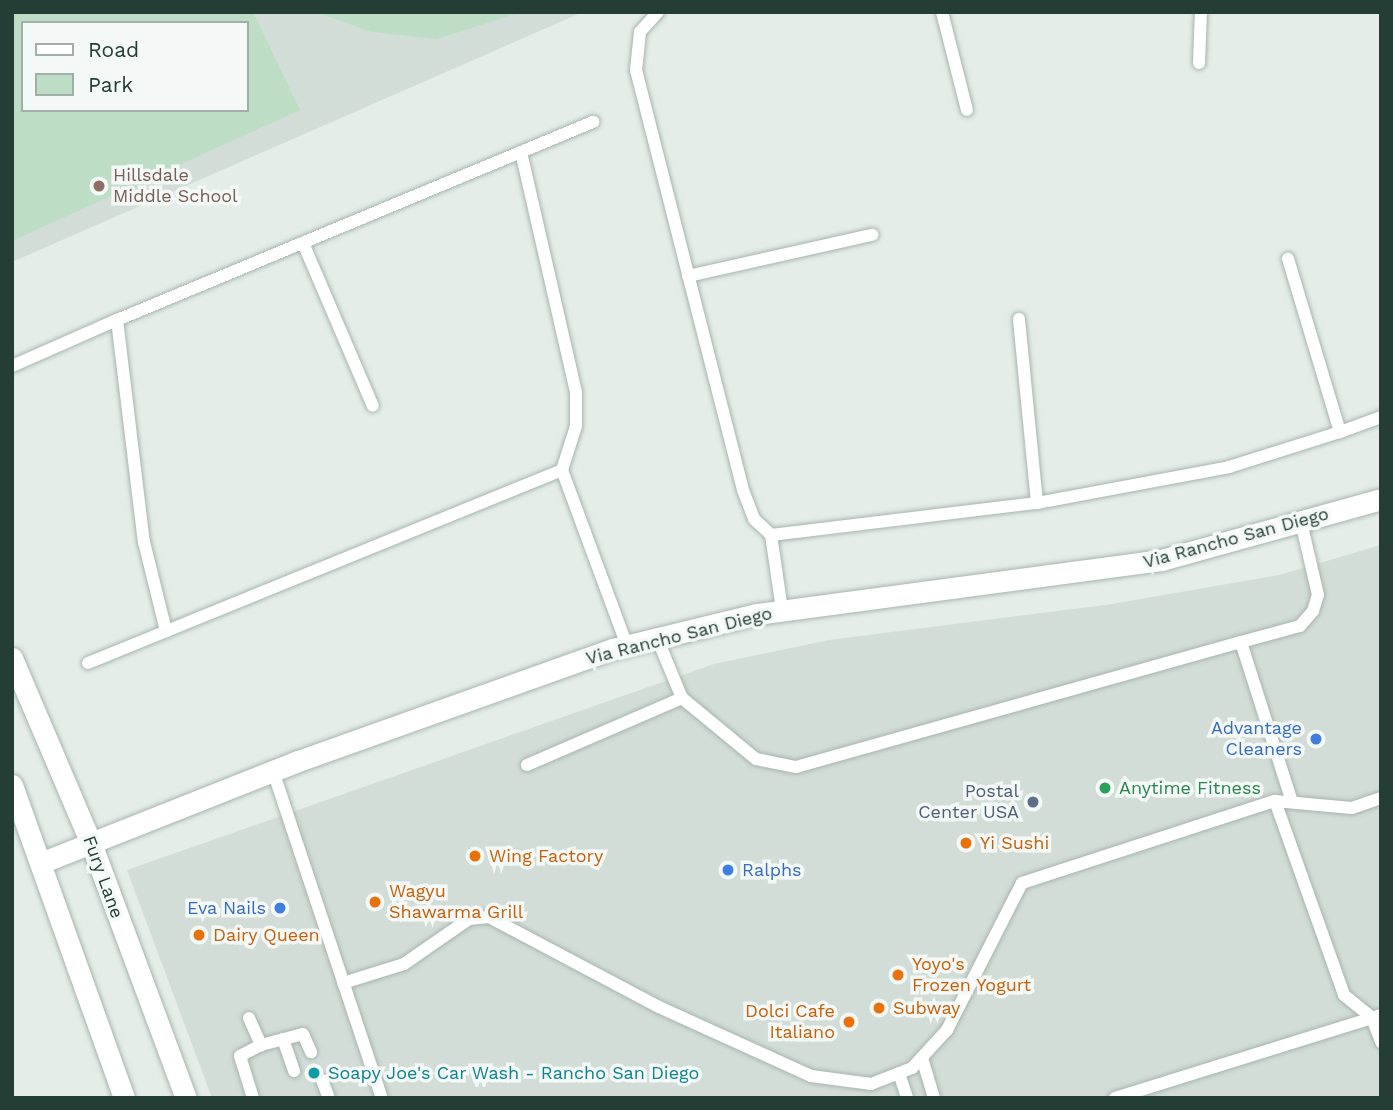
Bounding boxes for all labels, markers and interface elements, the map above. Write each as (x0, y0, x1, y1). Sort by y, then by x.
legend (21, 21, 248, 112)
text: Road (88, 37, 139, 62)
text: Park (88, 72, 133, 97)
place label: Hillsdale Middle School (113, 165, 238, 208)
marker: Hillsdale Middle School (91, 178, 107, 194)
street label: Via Rancho San Diego (1141, 503, 1331, 573)
street label: Via Rancho San Diego (583, 602, 775, 670)
place label: Advantage Cleaners (1211, 718, 1302, 760)
marker: Advantage Cleaners (1308, 731, 1324, 747)
place label: Anytime Fitness (1119, 777, 1261, 799)
marker: Anytime Fitness (1097, 780, 1113, 796)
place label: Postal Center USA (918, 781, 1019, 824)
marker: Postal Center USA (1025, 794, 1041, 810)
place label: Yi Sushi (980, 832, 1049, 854)
street label: Fury Lane (78, 833, 128, 921)
marker: Yi Sushi (958, 835, 974, 851)
place label: Wing Factory (489, 845, 603, 867)
marker: Wing Factory (467, 848, 483, 864)
place label: Ralphs (742, 859, 802, 881)
marker: Ralphs (720, 862, 736, 878)
place label: Wagyu Shawarma Grill (389, 881, 524, 924)
marker: Wagyu Shawarma Grill (367, 894, 383, 910)
place label: Eva Nails (187, 897, 266, 919)
marker: Eva Nails (272, 900, 288, 916)
place label: Dairy Queen (213, 924, 320, 946)
marker: Dairy Queen (191, 927, 207, 943)
place label: Yoyo's Frozen Yogurt (912, 954, 1032, 996)
marker: Yoyo's Frozen Yogurt (890, 967, 906, 983)
place label: Subway (893, 997, 960, 1019)
marker: Subway (871, 1000, 887, 1016)
place label: Dolci Cafe Italiano (745, 1001, 835, 1044)
marker: Dolci Cafe Italiano (841, 1014, 857, 1030)
place label: Soapy Joe's Car Wash - Rancho San Diego (328, 1062, 701, 1084)
marker: Soapy Joe's Car Wash - Rancho San Diego (306, 1065, 322, 1081)

